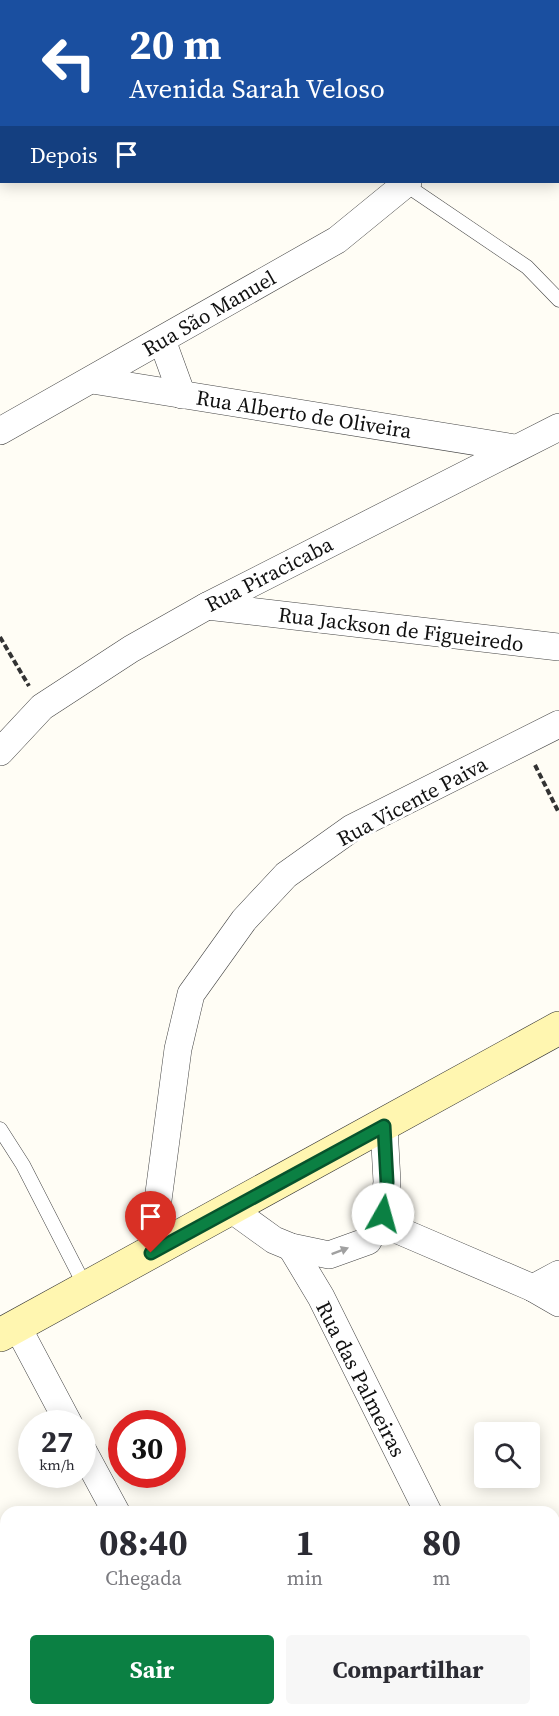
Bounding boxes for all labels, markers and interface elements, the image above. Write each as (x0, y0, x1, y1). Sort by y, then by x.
text: 20 m (129, 15, 222, 73)
icon: left (30, 24, 108, 102)
text: Avenida Sarah Veloso (129, 70, 385, 107)
icon: arrive (110, 138, 143, 171)
text: Depois (30, 140, 98, 170)
street label: Rua São Manuel (137, 263, 281, 363)
street label: Rua Alberto de Oliveira (194, 383, 414, 445)
street label: Rua Piracicaba (200, 529, 338, 619)
street label: Rua Jackson de Figueiredo (277, 600, 525, 658)
street label: Rua Vicente Paiva (332, 749, 493, 853)
position arrow (351, 1182, 415, 1246)
pin (125, 1191, 176, 1253)
icon: arrive (134, 1200, 167, 1233)
one-way arrow (331, 1246, 349, 1256)
street label: Rua das Palmeiras (309, 1296, 413, 1462)
speed limit sign: 30 (108, 1410, 186, 1488)
text: 27 (41, 1421, 73, 1462)
map controls (474, 1422, 540, 1488)
button: search (474, 1422, 540, 1488)
text: km/h (39, 1454, 75, 1475)
text: 08:40 (99, 1518, 188, 1567)
text: 1 (295, 1518, 315, 1567)
text: 80 (422, 1518, 461, 1567)
text: Chegada (105, 1564, 182, 1592)
text: min (287, 1564, 323, 1592)
text: m (432, 1564, 451, 1592)
button: Sair (30, 1635, 274, 1704)
button: Compartilhar (286, 1635, 530, 1704)

